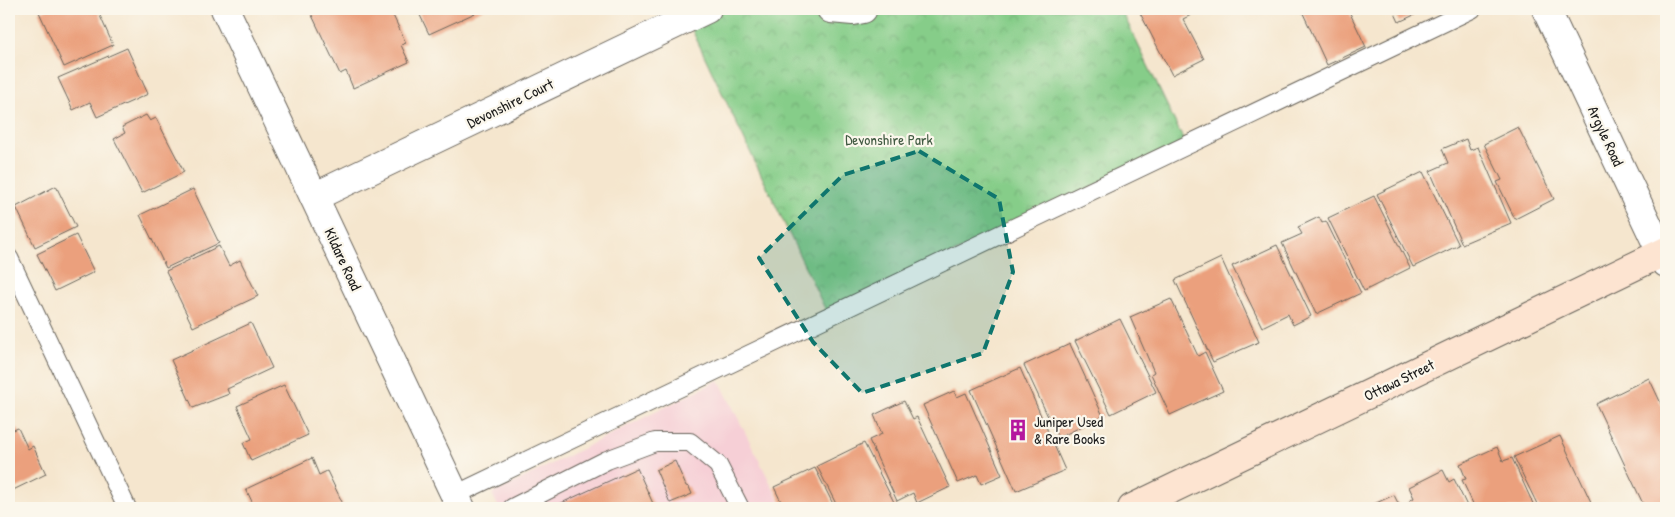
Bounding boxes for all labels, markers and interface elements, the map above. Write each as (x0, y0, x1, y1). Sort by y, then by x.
street label: Devonshire Court (463, 73, 557, 133)
street label: Argyle Road (1583, 103, 1629, 170)
park label: Devonshire Park (845, 129, 933, 150)
street label: Kildare Road (319, 224, 367, 294)
street label: Ottawa Street (1360, 354, 1438, 406)
place label: Juniper Used & Rare Books (1034, 411, 1105, 449)
building icon: Juniper Used & Rare Books (1005, 417, 1031, 443)

